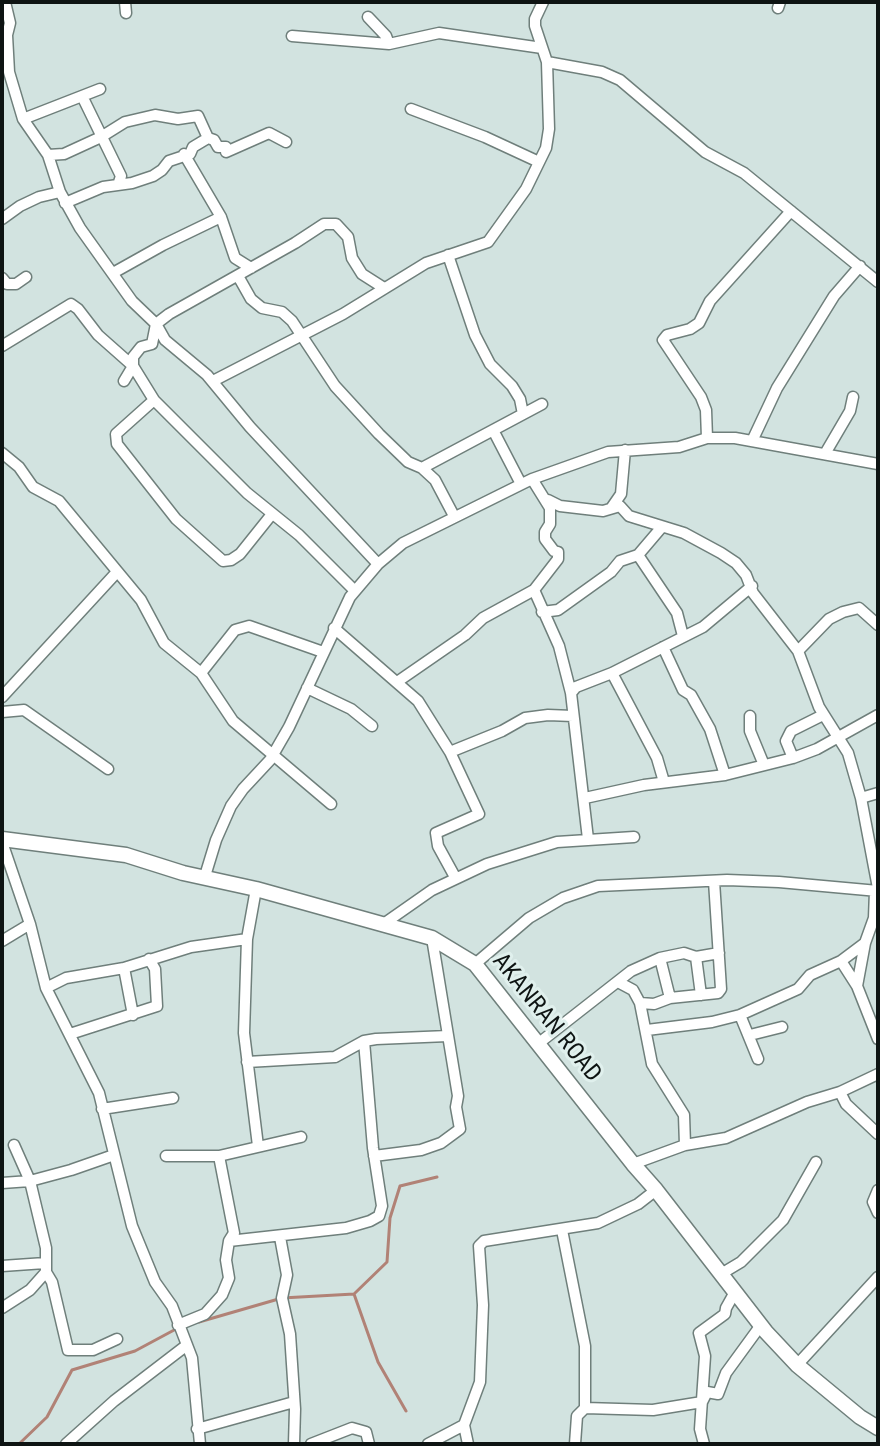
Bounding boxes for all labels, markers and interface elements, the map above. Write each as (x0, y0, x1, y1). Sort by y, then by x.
street label: AKANRAN ROAD (485, 948, 607, 1088)

